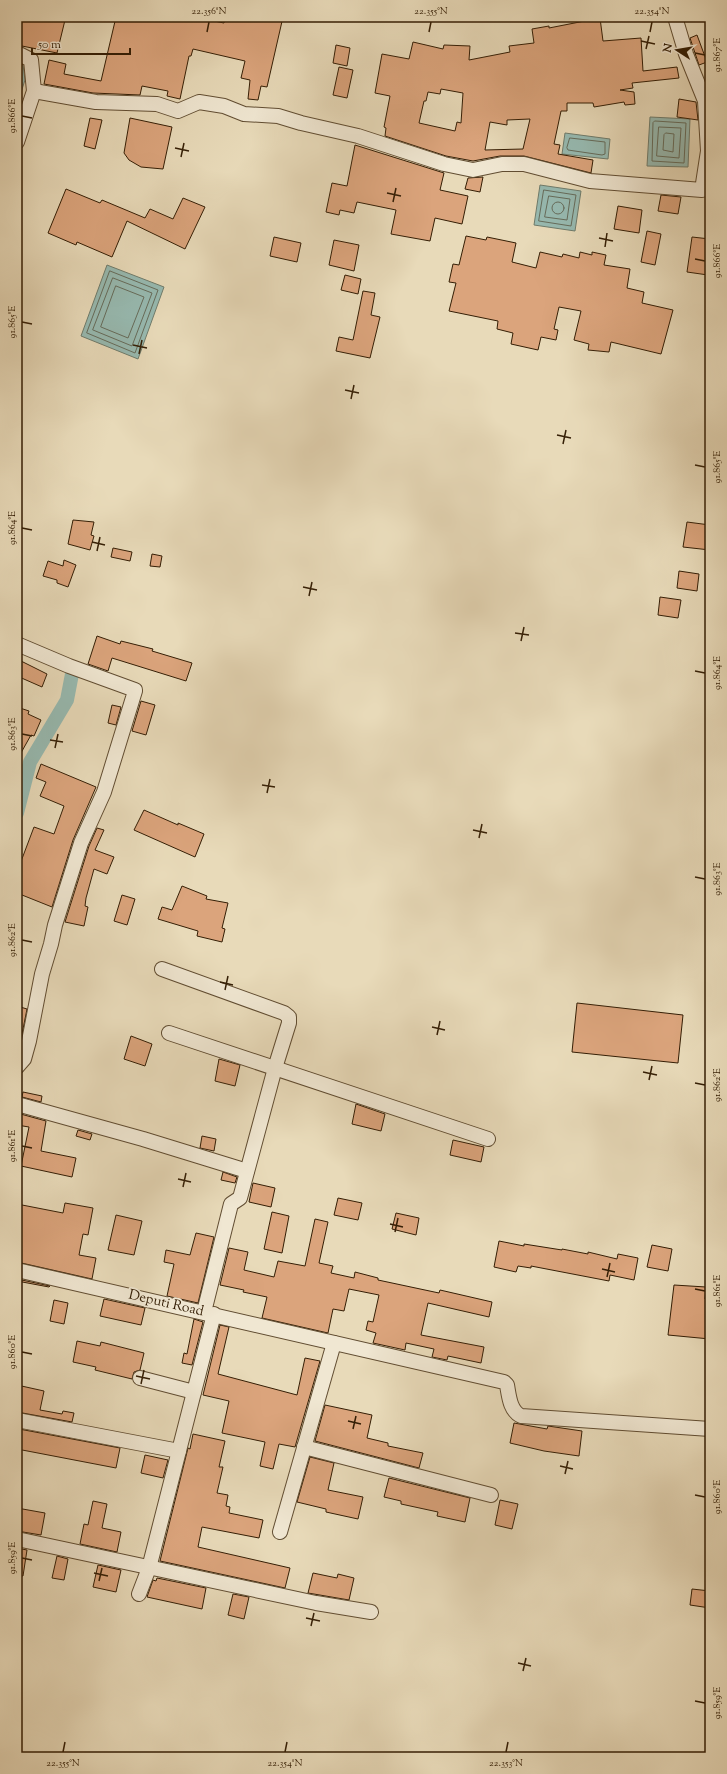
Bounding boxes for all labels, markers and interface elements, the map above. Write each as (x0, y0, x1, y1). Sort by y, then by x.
text: 22.356°N (192, 4, 226, 19)
text: 22.355°N (414, 4, 448, 19)
text: 22.354°N (635, 4, 669, 19)
scale bar (32, 30, 130, 56)
north arrow (657, 30, 697, 70)
text: 50 m (37, 36, 61, 54)
text: 91.867°E (710, 38, 725, 72)
text: N (659, 42, 677, 55)
text: 91.866°E (5, 99, 20, 133)
text: 91.866°E (710, 244, 725, 278)
text: 91.865°E (5, 306, 20, 338)
text: 91.865°E (710, 451, 725, 483)
text: 91.864°E (5, 511, 20, 545)
text: 91.864°E (710, 656, 725, 690)
text: 91.863°E (5, 717, 20, 751)
text: 91.863°E (710, 862, 725, 896)
text: 91.862°E (5, 923, 20, 957)
text: 91.862°E (710, 1068, 725, 1102)
text: 91.861°E (5, 1130, 20, 1162)
text: 91.861°E (710, 1275, 725, 1307)
street label: Deputi Road (126, 1286, 206, 1322)
text: 91.860°E (5, 1335, 20, 1369)
text: 91.860°E (710, 1480, 725, 1514)
text: 91.859°E (5, 1542, 20, 1574)
text: 91.859°E (710, 1687, 725, 1719)
text: 22.355°N (46, 1756, 80, 1771)
text: 22.354°N (268, 1756, 302, 1771)
text: 22.353°N (489, 1756, 523, 1771)

